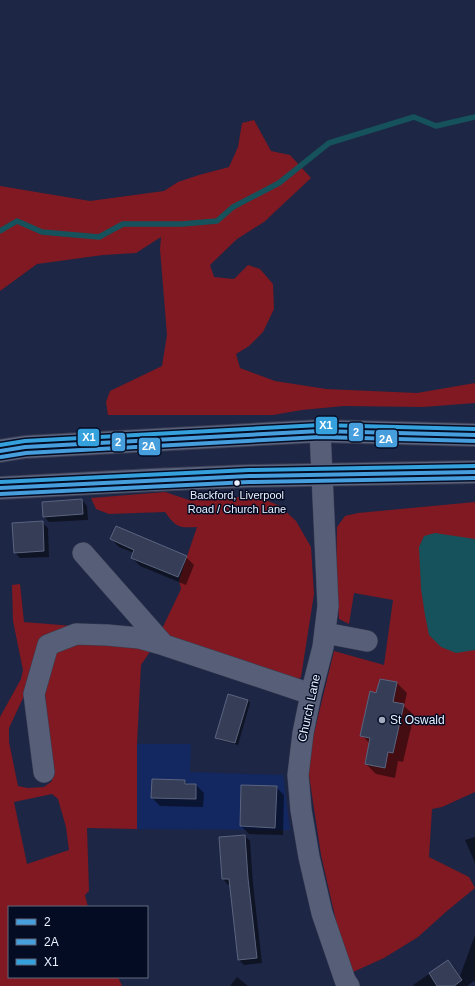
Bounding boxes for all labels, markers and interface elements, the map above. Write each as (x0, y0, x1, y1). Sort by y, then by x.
line badge: X1 (315, 416, 338, 435)
text: X1 (319, 419, 333, 431)
line badge: 2 (348, 422, 364, 442)
text: 2 (353, 426, 359, 438)
line badge: X1 (77, 428, 100, 447)
line badge: 2A (375, 429, 398, 448)
text: X1 (82, 431, 96, 443)
line badge: 2 (111, 432, 126, 452)
text: 2A (379, 433, 393, 445)
text: 2 (115, 436, 121, 448)
line badge: 2A (138, 437, 161, 456)
text: 2A (142, 440, 156, 452)
marker: Backford, Liverpool Road / Church Lane (232, 478, 242, 488)
place label: Backford, Liverpool Road / Church Lane (188, 489, 286, 515)
street label: Church Lane (295, 673, 323, 743)
place label: St Oswald (390, 713, 445, 727)
marker: St Oswald (377, 715, 387, 725)
legend (8, 906, 148, 978)
text: 2 (44, 915, 51, 929)
text: 2A (44, 935, 59, 949)
text: X1 (44, 955, 59, 969)

